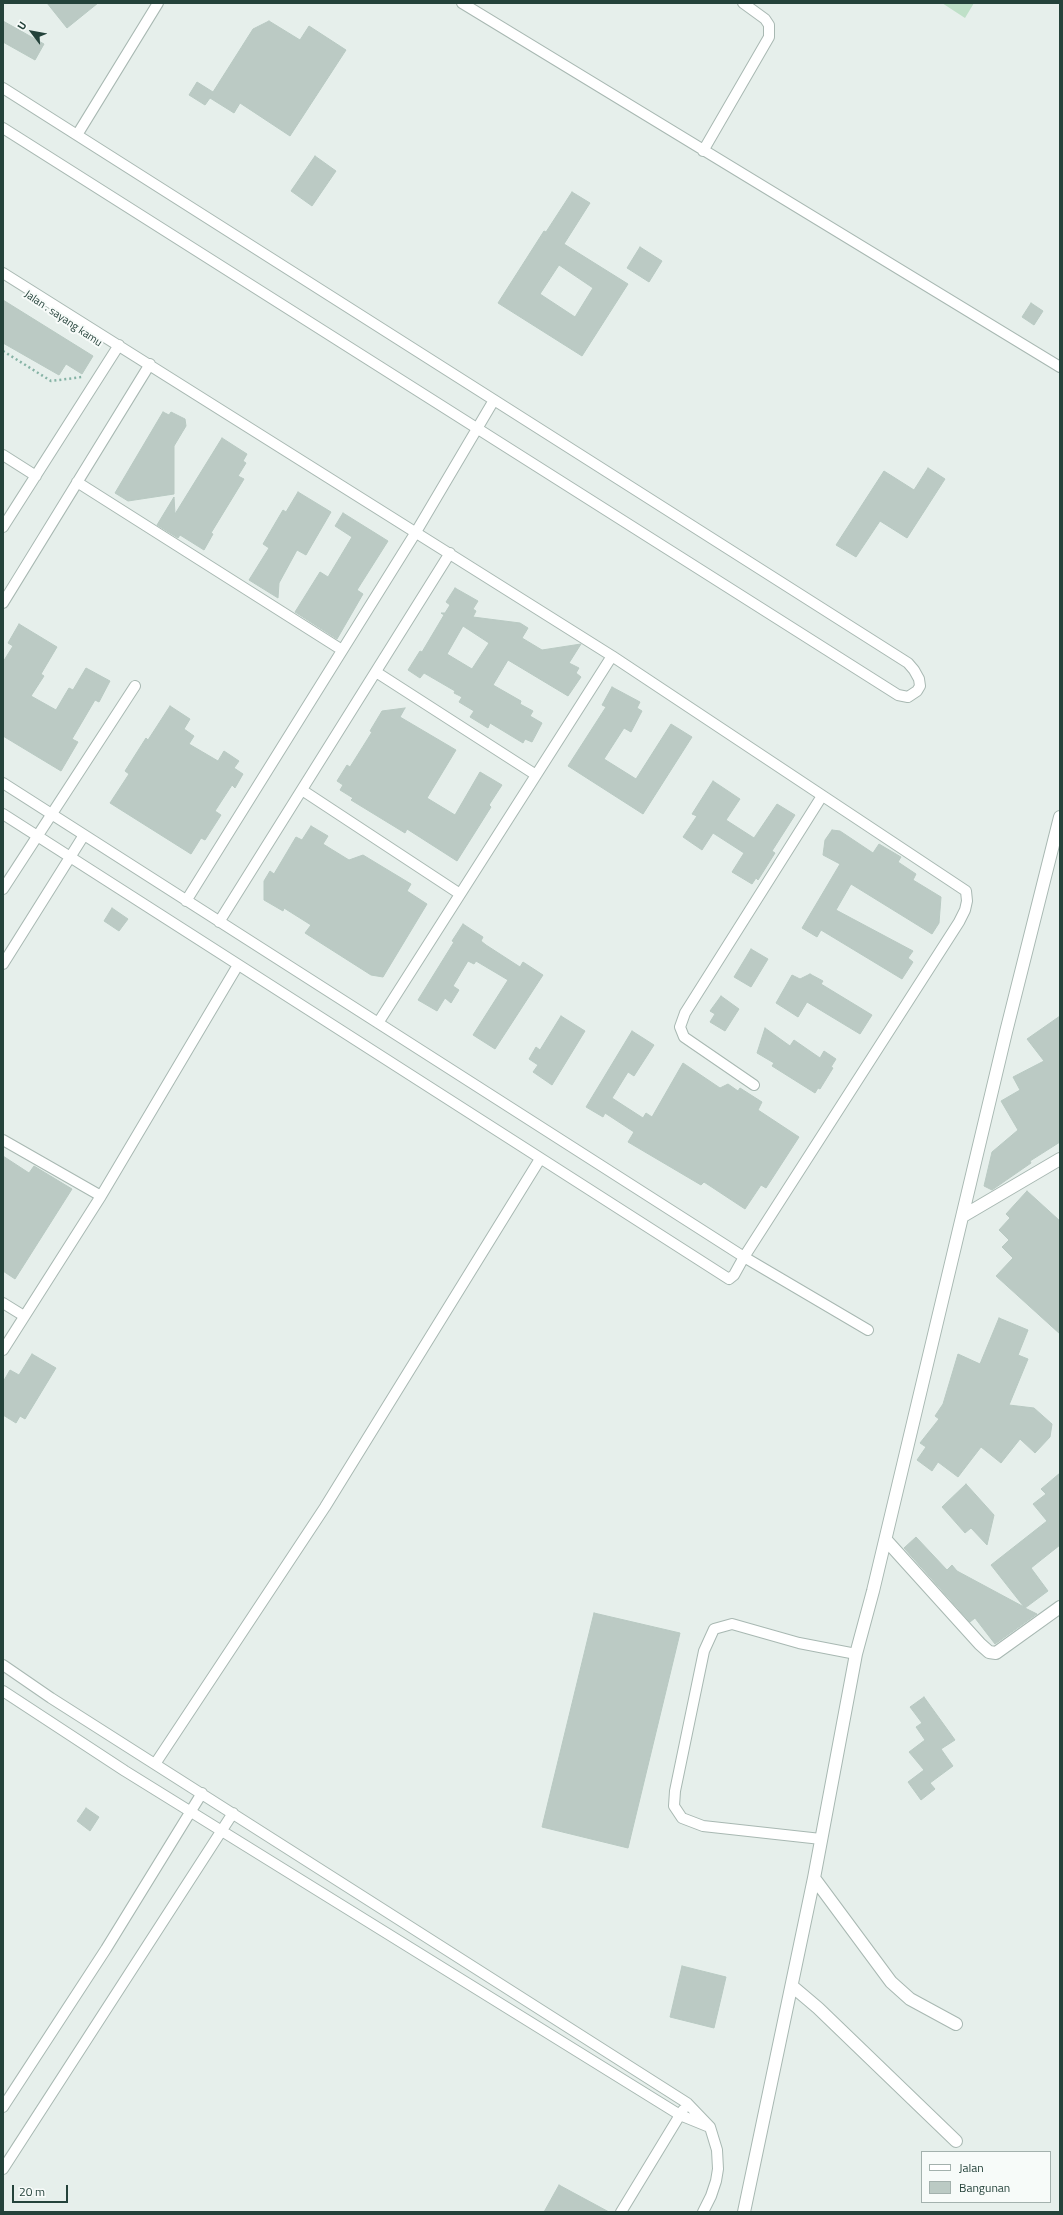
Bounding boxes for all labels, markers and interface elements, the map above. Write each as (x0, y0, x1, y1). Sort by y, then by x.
north arrow (12, 12, 52, 52)
text: U (13, 18, 31, 33)
street label: Jalan . sayang kamu (22, 288, 104, 350)
legend (921, 2151, 1051, 2203)
text: Jalan (959, 2158, 984, 2177)
scale bar (14, 2177, 70, 2203)
text: Bangunan (959, 2178, 1010, 2197)
text: 20 m (19, 2182, 45, 2201)

